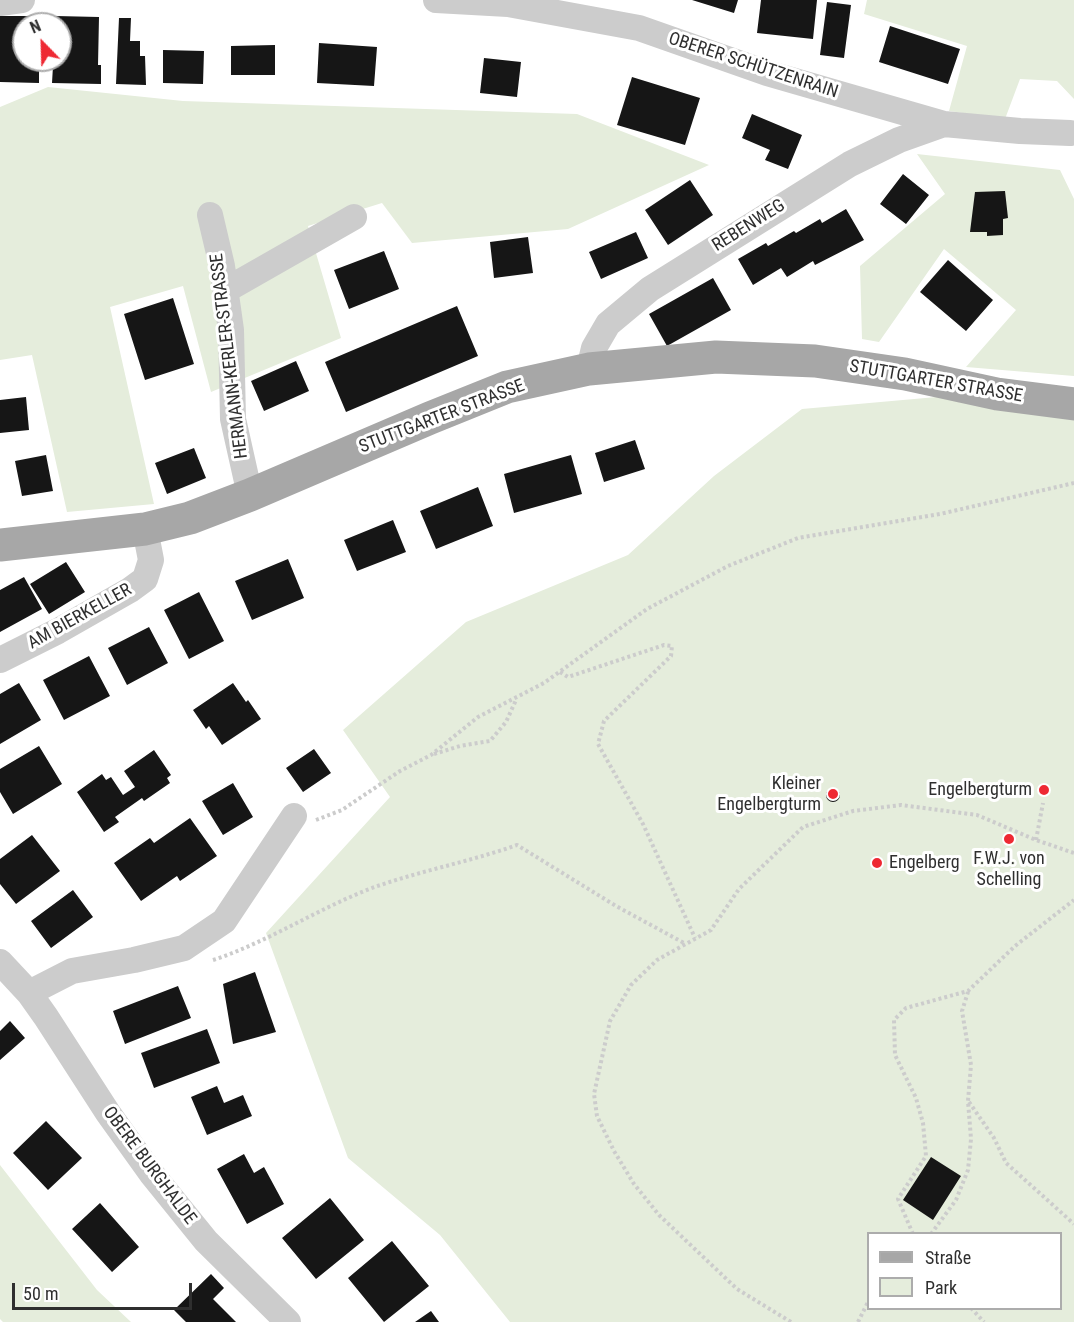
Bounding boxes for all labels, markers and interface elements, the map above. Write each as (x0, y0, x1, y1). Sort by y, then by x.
north arrow (12, 12, 72, 72)
text: N (27, 16, 44, 37)
street label: OBERER SCHÜTZENRAIN (665, 28, 841, 104)
street label: REBENWEG (709, 195, 789, 257)
street label: HERMANN-KERLER-STRASSE (207, 252, 253, 460)
street label: STUTTGARTER STRASSE (848, 356, 1024, 408)
street label: STUTTGARTER STRASSE (356, 375, 528, 459)
street label: AM BIERKELLER (24, 580, 136, 654)
place label: Kleiner Engelbergturm (717, 773, 821, 816)
place label: Engelbergturm (928, 779, 1032, 801)
marker: Engelbergturm (1037, 783, 1051, 797)
marker: Kleiner Engelbergturm (826, 787, 840, 801)
marker: F.W.J. von Schelling (1002, 832, 1016, 846)
place label: F.W.J. von Schelling (973, 848, 1045, 890)
place label: Engelberg (889, 852, 960, 874)
marker: Engelberg (870, 856, 884, 870)
street label: OBERE BURGHALDE (98, 1103, 200, 1229)
legend (867, 1232, 1062, 1310)
text: Straße (925, 1247, 971, 1268)
scale bar (15, 1271, 195, 1309)
text: Park (925, 1277, 957, 1298)
text: 50 m (23, 1283, 58, 1304)

